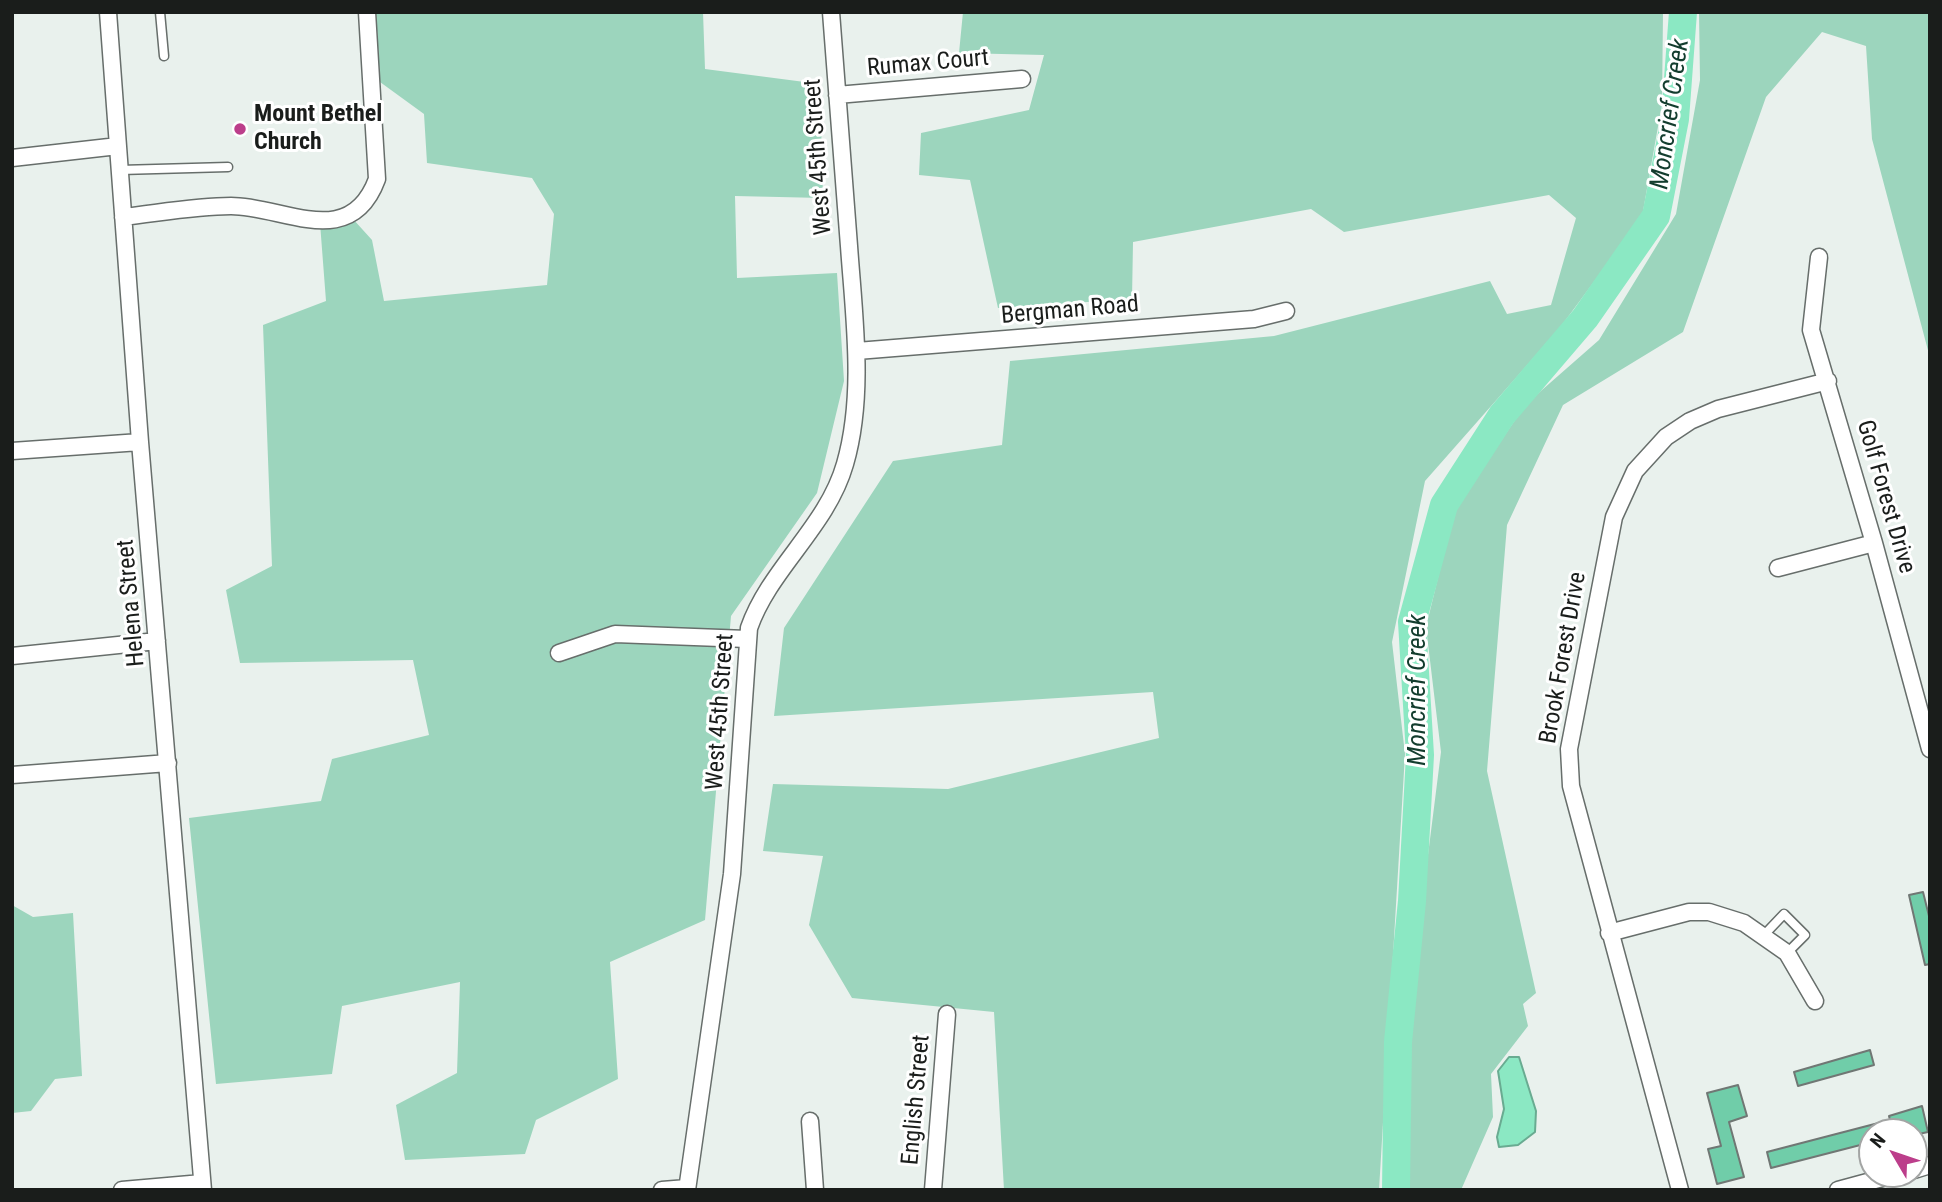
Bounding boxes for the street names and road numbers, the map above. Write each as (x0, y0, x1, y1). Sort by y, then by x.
street label: Rumax Court (866, 44, 990, 84)
street label: West 45th Street (799, 78, 839, 236)
street label: Bergman Road (1000, 291, 1140, 331)
street label: Golf Forest Drive (1849, 417, 1921, 577)
street label: Helena Street (112, 538, 152, 668)
street label: Brook Forest Drive (1535, 570, 1593, 746)
street label: West 45th Street (701, 633, 741, 791)
street label: English Street (897, 1034, 937, 1166)

